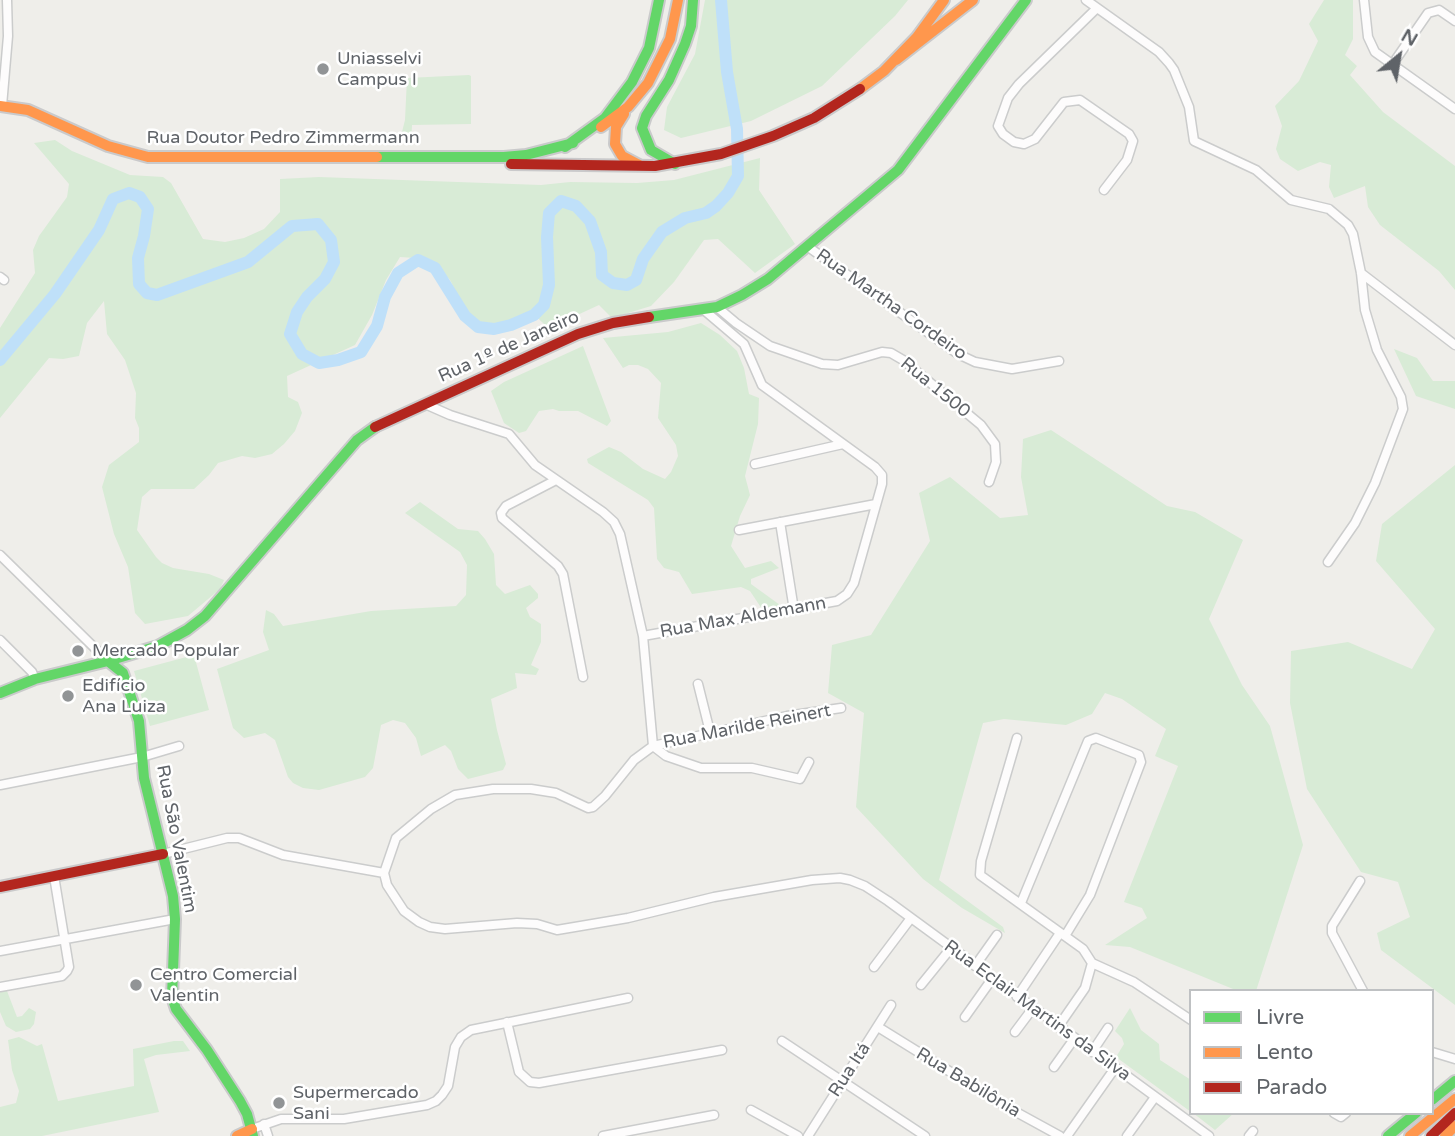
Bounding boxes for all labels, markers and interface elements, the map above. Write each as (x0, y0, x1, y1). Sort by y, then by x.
north arrow (1364, 21, 1434, 91)
text: N (1397, 24, 1422, 51)
place label: Uniasselvi Campus I (337, 48, 422, 90)
marker: Uniasselvi Campus I (315, 61, 331, 77)
street label: Rua Doutor Pedro Zimmermann (146, 127, 420, 149)
street label: Rua Martha Cordeiro (811, 245, 971, 365)
street label: Rua 1º de Janeiro (435, 306, 583, 388)
street label: Rua 1500 (896, 353, 974, 423)
street label: Rua Max Aldemann (658, 593, 828, 643)
place label: Mercado Popular (92, 640, 239, 662)
marker: Mercado Popular (70, 643, 86, 659)
place label: Edifício Ana Luiza (82, 675, 166, 718)
marker: Edifício Ana Luiza (60, 688, 76, 704)
street label: Rua Marilde Reinert (661, 700, 833, 754)
street label: Rua São Valentim (151, 763, 201, 915)
street label: Rua Eclair Martins da Silva (939, 936, 1135, 1086)
place label: Centro Comercial Valentin (150, 964, 297, 1006)
marker: Centro Comercial Valentin (128, 977, 144, 993)
legend (1189, 989, 1434, 1115)
text: Livre (1256, 1005, 1304, 1030)
street label: Rua Itá (824, 1039, 876, 1101)
text: Lento (1256, 1040, 1313, 1065)
street label: Rua Babilônia (912, 1043, 1024, 1123)
text: Parado (1256, 1075, 1327, 1100)
place label: Supermercado Sani (293, 1082, 419, 1124)
marker: Supermercado Sani (271, 1095, 287, 1111)

